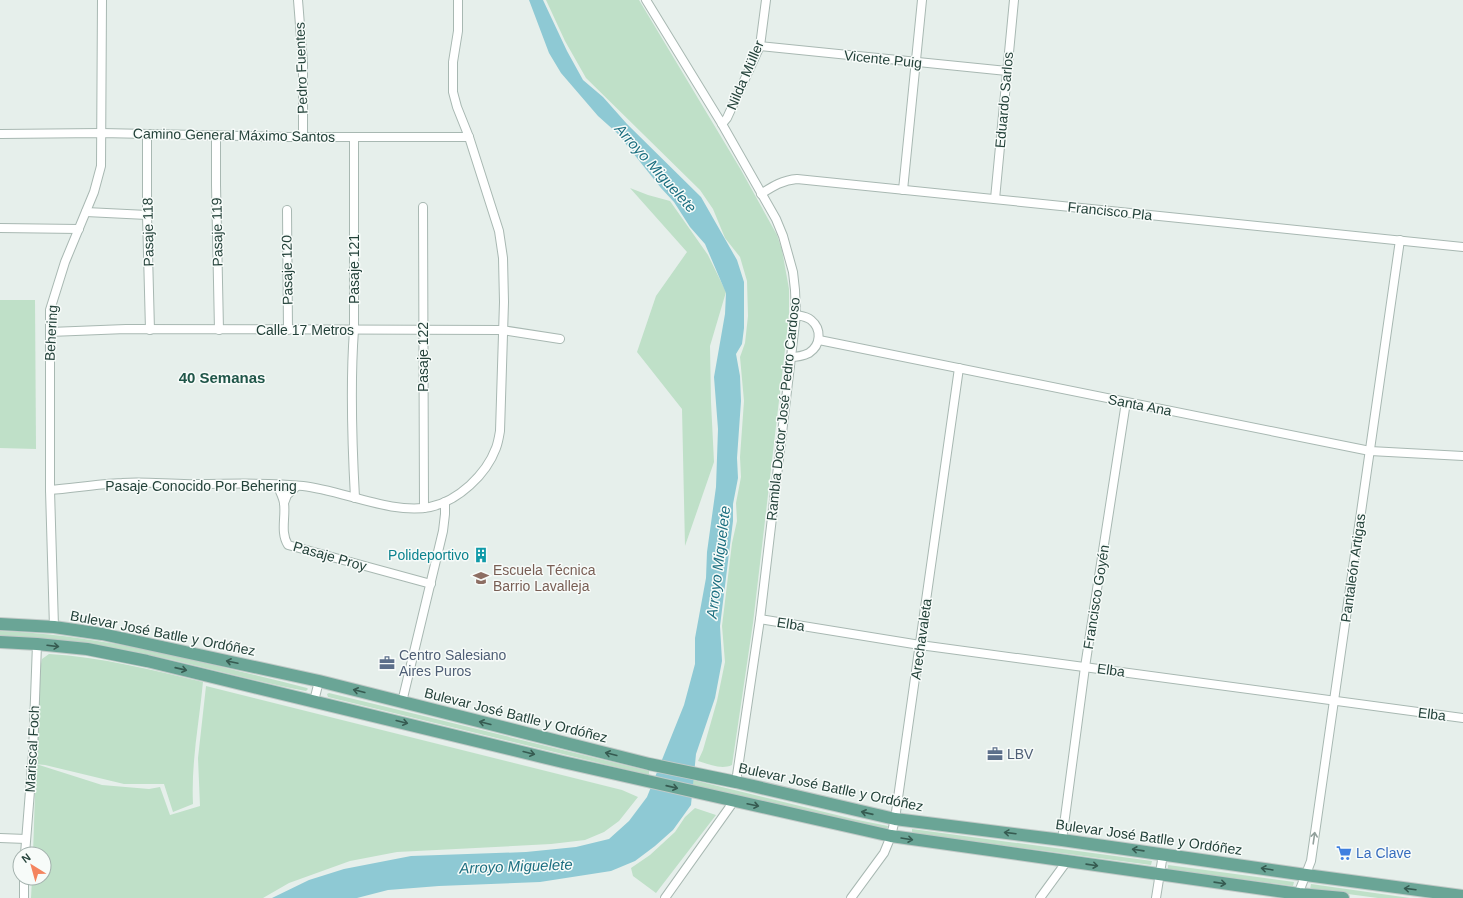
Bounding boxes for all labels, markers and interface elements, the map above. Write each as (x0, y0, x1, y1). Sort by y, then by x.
street label: Pedro Fuentes (291, 22, 311, 114)
street label: Nilda Müller (723, 38, 767, 112)
street label: Vicente Puig (843, 47, 923, 71)
street label: Eduardo Sarlos (992, 51, 1016, 149)
water label: Arroyo Miguelete (611, 119, 700, 216)
street label: Camino General Máximo Santos (133, 125, 335, 145)
street label: Pasaje 118 (139, 197, 157, 267)
street label: Pasaje 119 (208, 197, 226, 267)
street label: Francisco Pla (1067, 199, 1153, 223)
street label: Pasaje 121 (346, 234, 362, 304)
street label: Pasaje 120 (278, 235, 296, 305)
street label: Rambla Doctor José Pedro Cardoso (763, 296, 803, 522)
street label: Behering (42, 305, 60, 361)
street label: Calle 17 Metros (256, 322, 354, 338)
street label: Pasaje 122 (415, 322, 431, 392)
district label: 40 Semanas (179, 369, 265, 386)
street label: Santa Ana (1107, 391, 1173, 419)
street label: Pasaje Conocido Por Behering (105, 478, 297, 494)
water label: Arroyo Miguelete (703, 505, 733, 620)
street label: Pantaleón Artigas (1337, 513, 1369, 623)
street label: Pasaje Proy (292, 538, 368, 574)
street label: Francisco Goyén (1080, 543, 1112, 651)
building icon: Polideportivo (472, 546, 490, 564)
place label: Polideportivo (388, 547, 469, 563)
place label: Escuela Técnica Barrio Lavalleja (493, 562, 596, 594)
school or university icon: Escuela Técnica Barrio Lavalleja (472, 569, 490, 587)
street label: Arechavaleta (907, 597, 935, 681)
street label: Bulevar José Batlle y Ordóñez (69, 607, 257, 659)
street label: Elba (776, 614, 806, 634)
one-way arrow (46, 642, 59, 649)
place label: Centro Salesiano Aires Puros (399, 647, 507, 679)
office icon: Centro Salesiano Aires Puros (378, 654, 396, 672)
one-way arrow (226, 658, 239, 666)
street label: Elba (1096, 660, 1126, 680)
one-way arrow (174, 665, 187, 673)
street label: Bulevar José Batlle y Ordóñez (423, 684, 609, 746)
one-way arrow (353, 687, 366, 694)
street label: Elba (1417, 704, 1447, 724)
street label: Mariscal Foch (22, 705, 42, 793)
one-way arrow (396, 718, 409, 726)
one-way arrow (479, 718, 492, 726)
office icon: LBV (986, 745, 1004, 763)
place label: LBV (1007, 746, 1034, 762)
one-way arrow (522, 750, 535, 757)
one-way arrow (605, 750, 618, 758)
street label: Bulevar José Batlle y Ordóñez (737, 760, 925, 814)
one-way arrow (665, 783, 678, 791)
one-way arrow (746, 802, 759, 810)
one-way arrow (861, 808, 874, 816)
street label: Bulevar José Batlle y Ordóñez (1055, 816, 1243, 858)
one-way arrow (1004, 829, 1017, 837)
one-way arrow (1310, 831, 1318, 844)
one-way arrow (900, 835, 913, 843)
supermarket icon: La Clave (1335, 844, 1353, 862)
place label: La Clave (1356, 845, 1411, 861)
north arrow (12, 846, 52, 886)
one-way arrow (1132, 846, 1145, 854)
text: N (19, 851, 33, 865)
water label: Arroyo Miguelete (458, 856, 573, 877)
one-way arrow (1085, 861, 1098, 869)
one-way arrow (1261, 865, 1274, 873)
one-way arrow (1213, 879, 1226, 887)
one-way arrow (1404, 885, 1417, 893)

